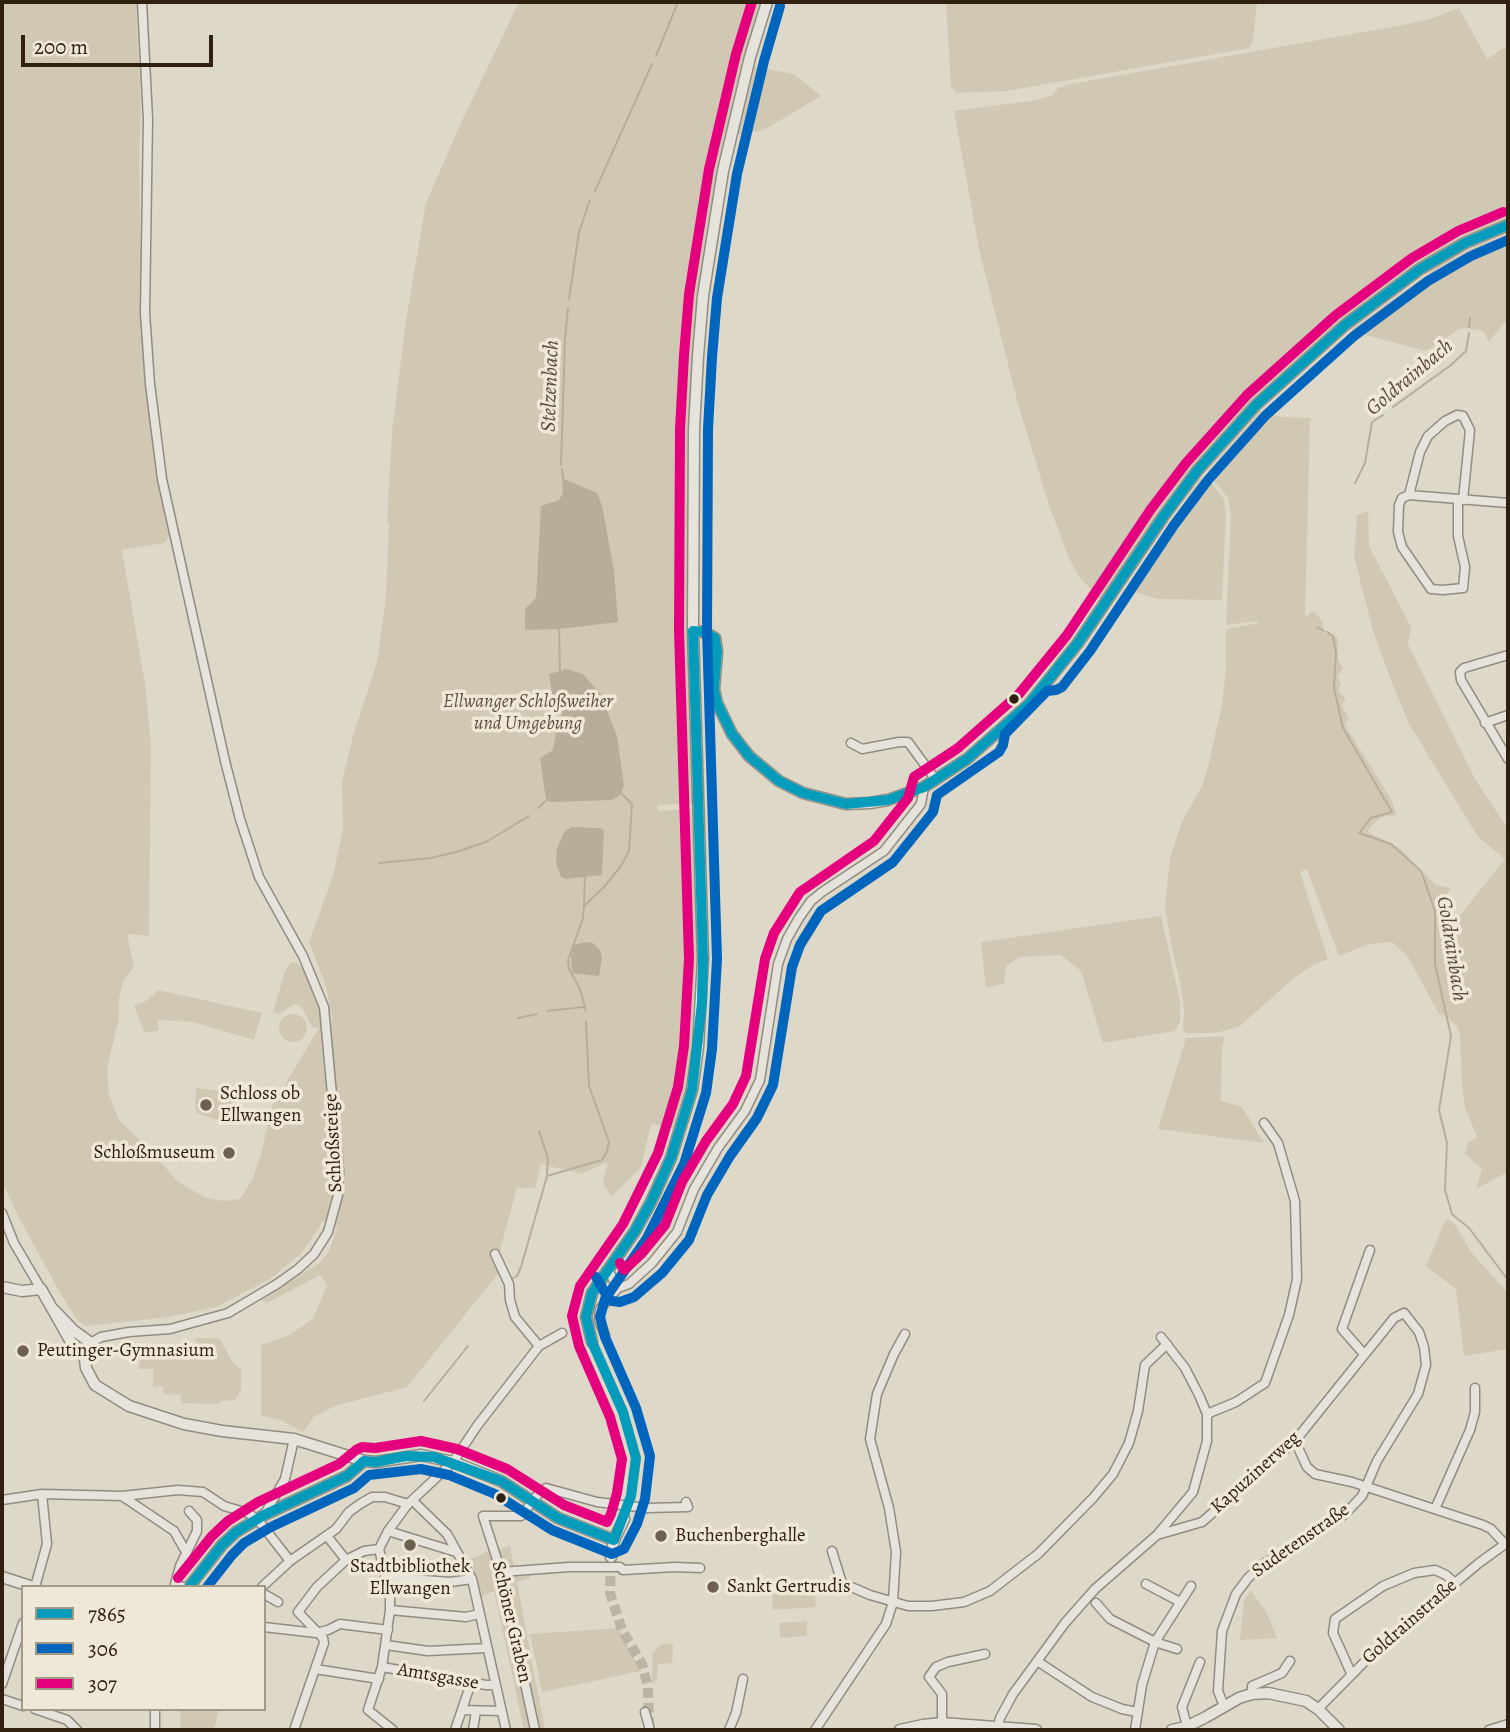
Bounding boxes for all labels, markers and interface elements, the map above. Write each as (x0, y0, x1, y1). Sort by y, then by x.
scale bar (24, 21, 217, 65)
text: 200 m (34, 33, 88, 61)
water label: Goldrainbach (1361, 334, 1459, 422)
water label: Stelzenbach (537, 339, 565, 433)
park label: Ellwanger Schloßweiher und Umgebung (443, 691, 613, 735)
unlabelled marker (1007, 692, 1021, 706)
water label: Goldrainbach (1430, 895, 1472, 1003)
place label: Schloss ob Ellwangen (220, 1083, 301, 1127)
street label: Schloßsteige (320, 1093, 348, 1193)
marker: Schloss ob Ellwangen (198, 1097, 214, 1113)
place label: Schloßmuseum (93, 1142, 215, 1164)
marker: Schloßmuseum (221, 1145, 237, 1161)
place label: Peutinger-Gymnasium (37, 1340, 215, 1362)
marker: Peutinger-Gymnasium (15, 1343, 31, 1359)
street label: Kapuzinerweg (1207, 1427, 1305, 1519)
unlabelled marker (494, 1491, 508, 1505)
street label: Sudetenstraße (1248, 1499, 1354, 1583)
place label: Buchenberghalle (675, 1525, 805, 1547)
marker: Buchenberghalle (653, 1528, 669, 1544)
marker: Stadtbibliothek Ellwangen (402, 1537, 418, 1553)
place label: Stadtbibliothek Ellwangen (350, 1556, 470, 1600)
street label: Schöner Graben (486, 1559, 536, 1685)
street label: Goldrainstraße (1358, 1575, 1462, 1669)
place label: Sankt Gertrudis (727, 1576, 851, 1598)
marker: Sankt Gertrudis (705, 1579, 721, 1595)
legend (21, 1585, 266, 1711)
text: 7865 (88, 1600, 126, 1628)
text: 306 (88, 1635, 118, 1663)
street label: Amtsgasse (395, 1659, 481, 1695)
text: 307 (88, 1670, 117, 1698)

